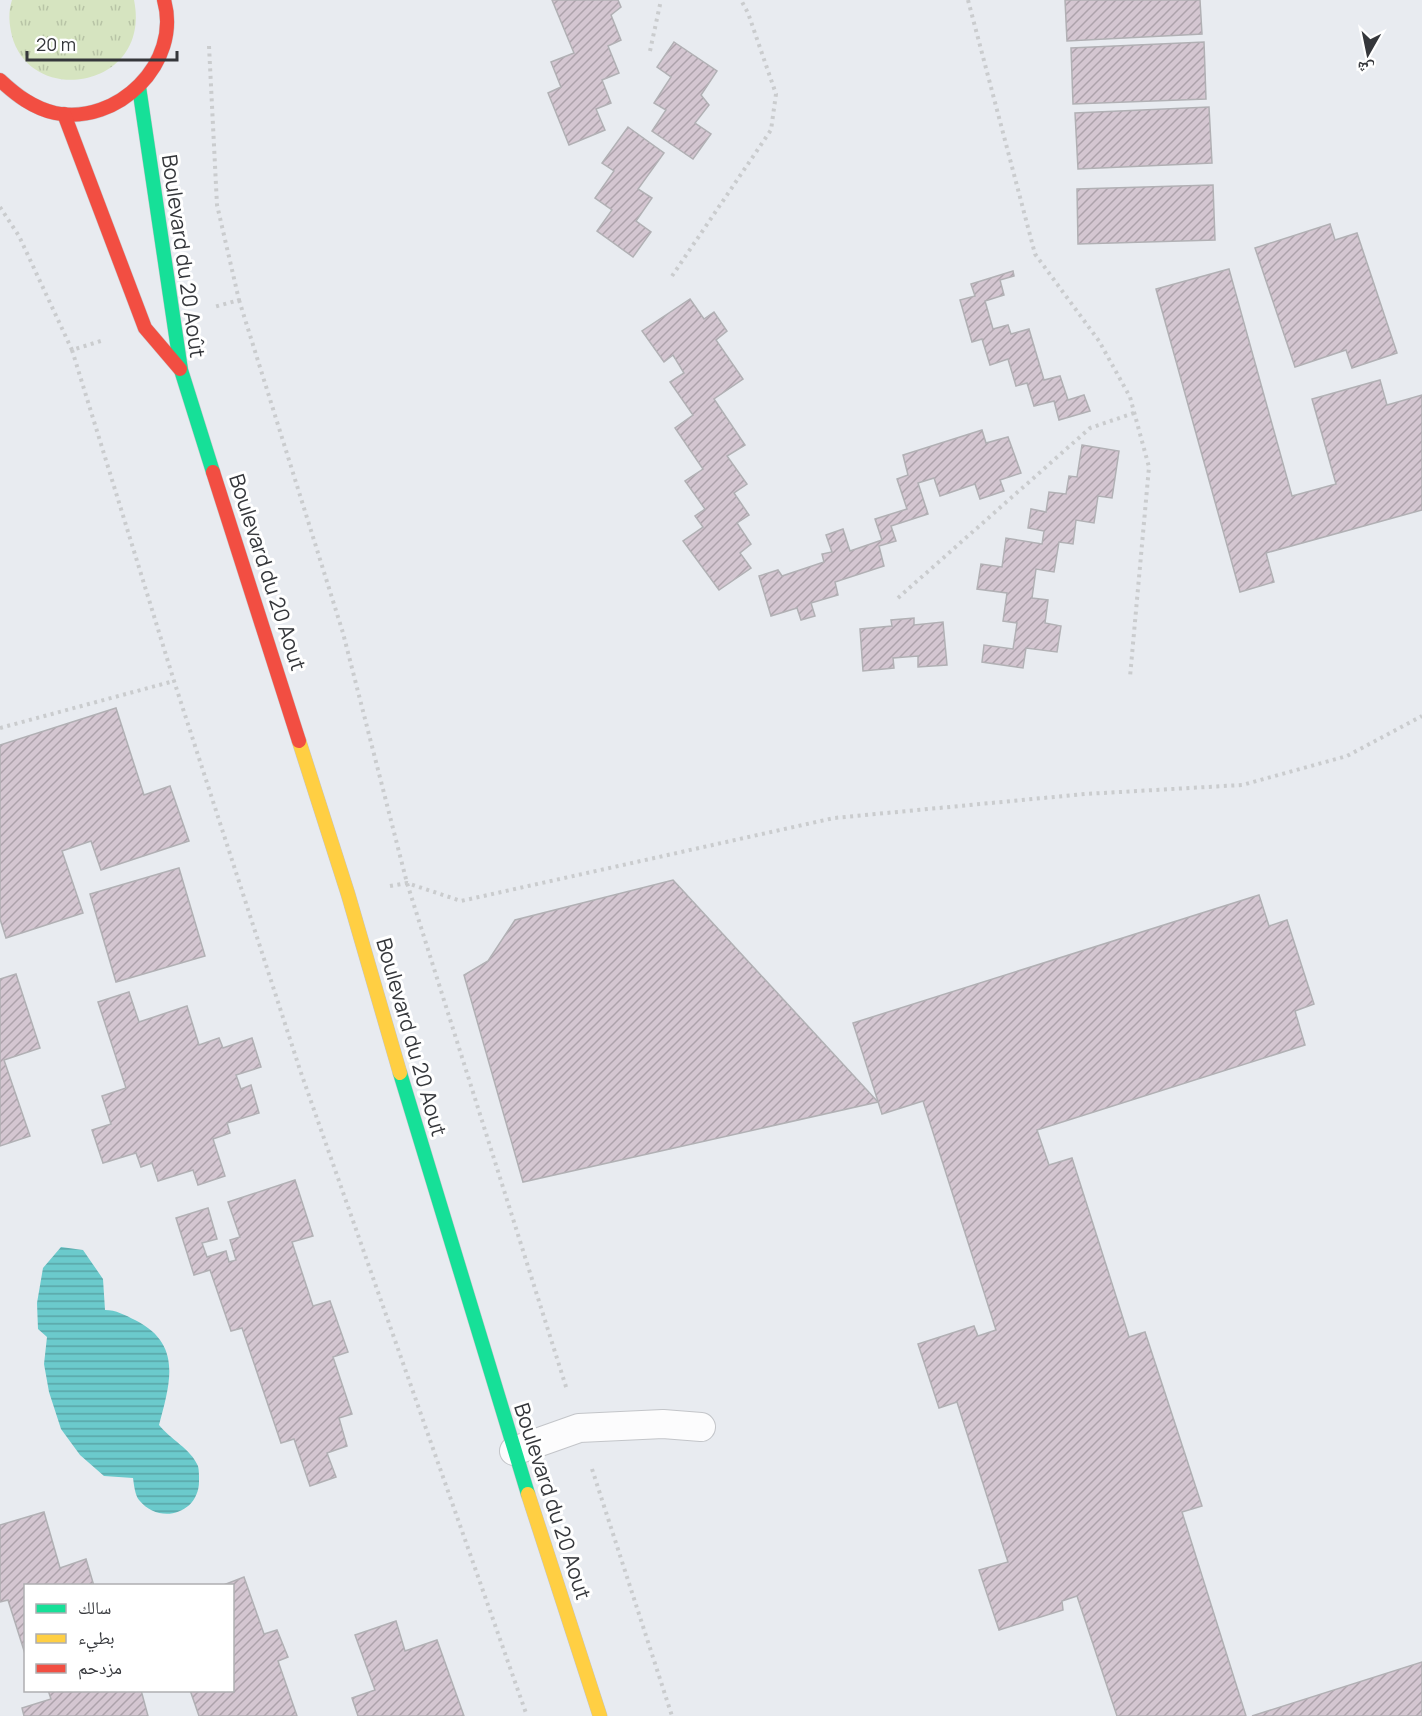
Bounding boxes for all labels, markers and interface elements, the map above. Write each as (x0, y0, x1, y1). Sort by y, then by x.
scale bar (27, 24, 177, 62)
north arrow (1338, 24, 1398, 84)
text: 20 m (36, 32, 76, 56)
text: ش (1356, 57, 1376, 81)
street label: Boulevard du 20 Août (156, 153, 212, 359)
street label: Boulevard du 20 Aout (223, 470, 313, 674)
street label: Boulevard du 20 Aout (370, 935, 454, 1139)
street label: Boulevard du 20 Aout (508, 1399, 598, 1603)
legend (24, 1584, 234, 1692)
text: سالك (78, 1595, 111, 1619)
text: بطيء (78, 1625, 115, 1653)
text: مزدحم (78, 1655, 122, 1680)

